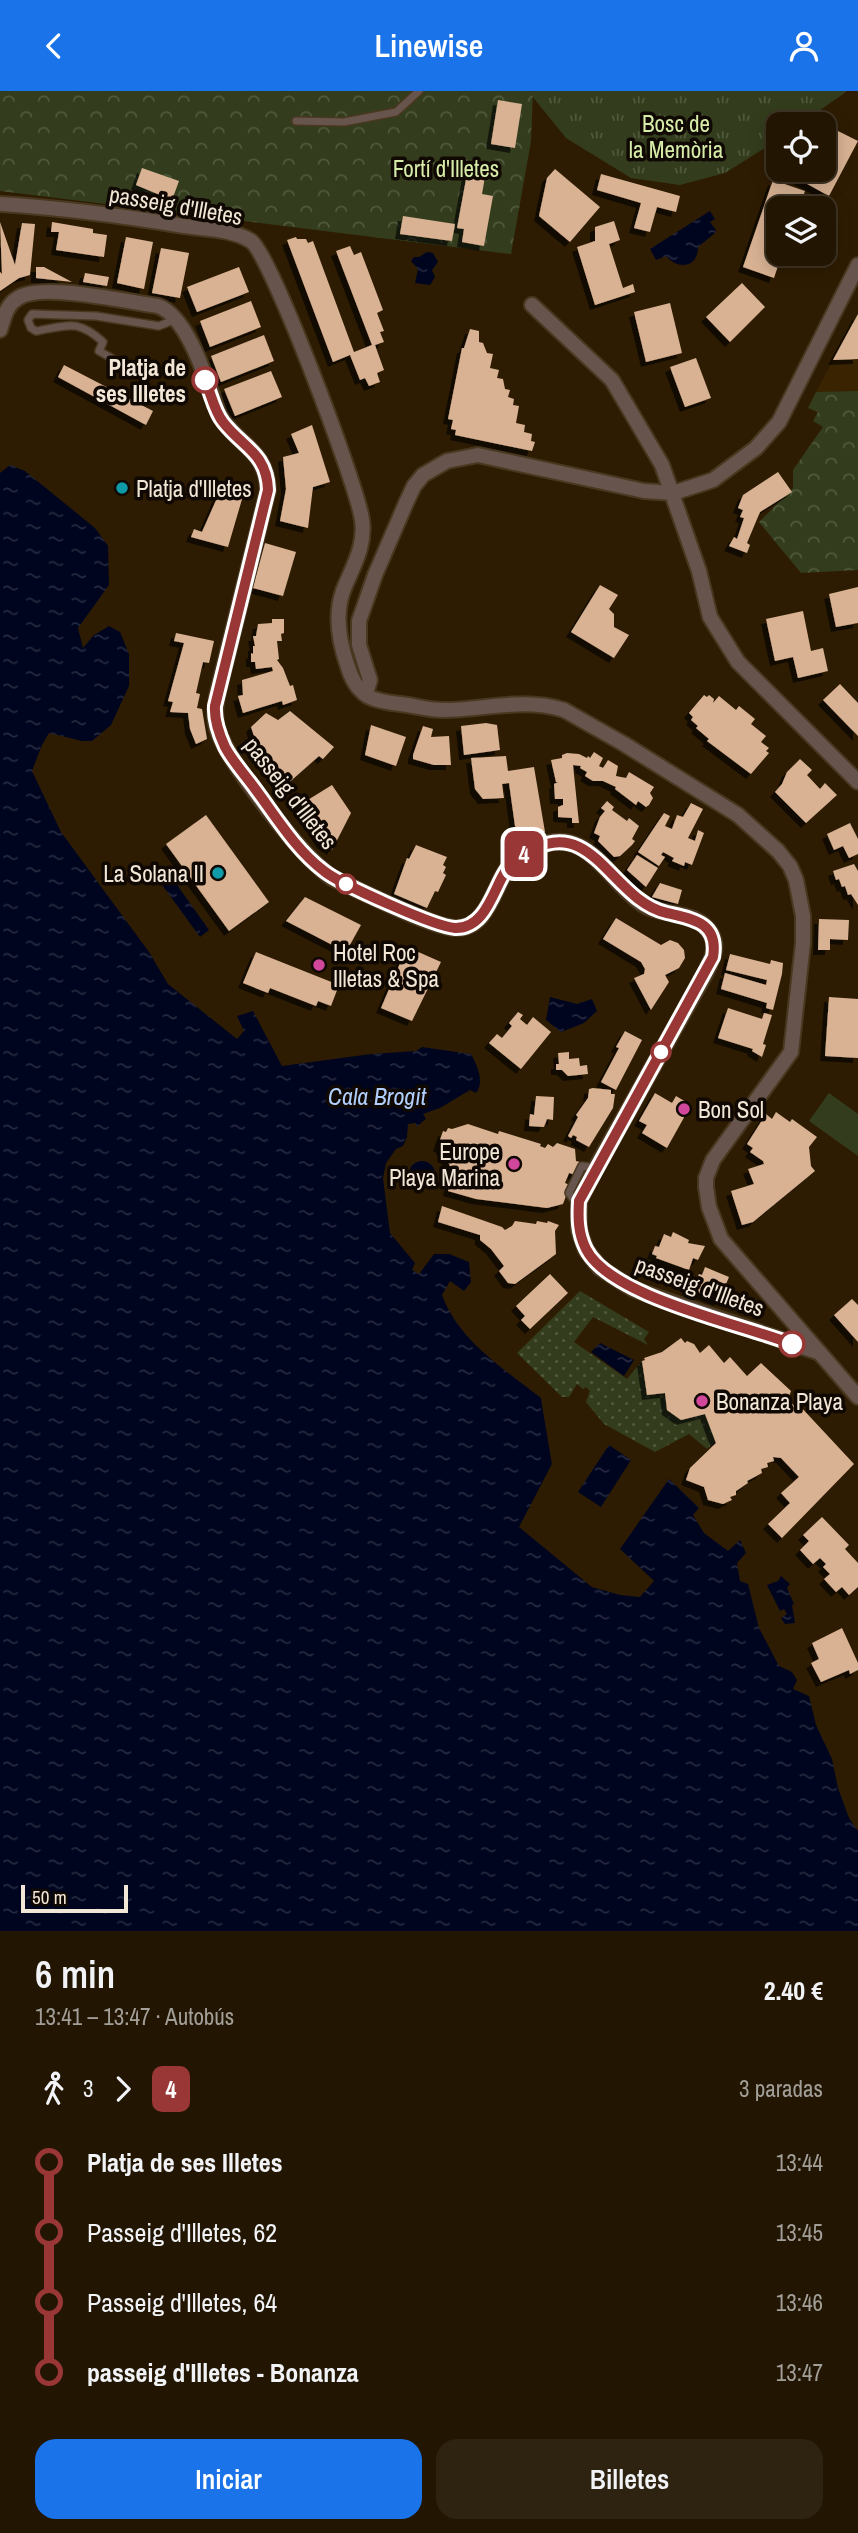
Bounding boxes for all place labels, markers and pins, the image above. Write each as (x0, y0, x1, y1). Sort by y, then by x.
place label: Platja de ses Illetes (96, 352, 186, 409)
marker: Platja de ses Illetes (192, 367, 218, 393)
place label: Platja d'Illetes (136, 473, 252, 504)
marker: Platja d'Illetes (114, 480, 130, 496)
place label: La Solana II (103, 858, 204, 889)
marker: La Solana II (210, 865, 226, 881)
unlabelled marker (336, 874, 356, 894)
place label: Hotel Roc Illetas & Spa (333, 937, 439, 994)
marker: Hotel Roc Illetas & Spa (311, 957, 327, 973)
unlabelled marker (651, 1042, 671, 1062)
place label: Bon Sol (698, 1094, 764, 1125)
marker: Bon Sol (676, 1101, 692, 1117)
place label: Europe Playa Marina (389, 1136, 501, 1193)
marker: Europe Playa Marina (506, 1156, 522, 1172)
unlabelled marker (779, 1331, 805, 1357)
place label: Bonanza Playa (716, 1386, 843, 1417)
marker: Bonanza Playa (694, 1393, 710, 1409)

